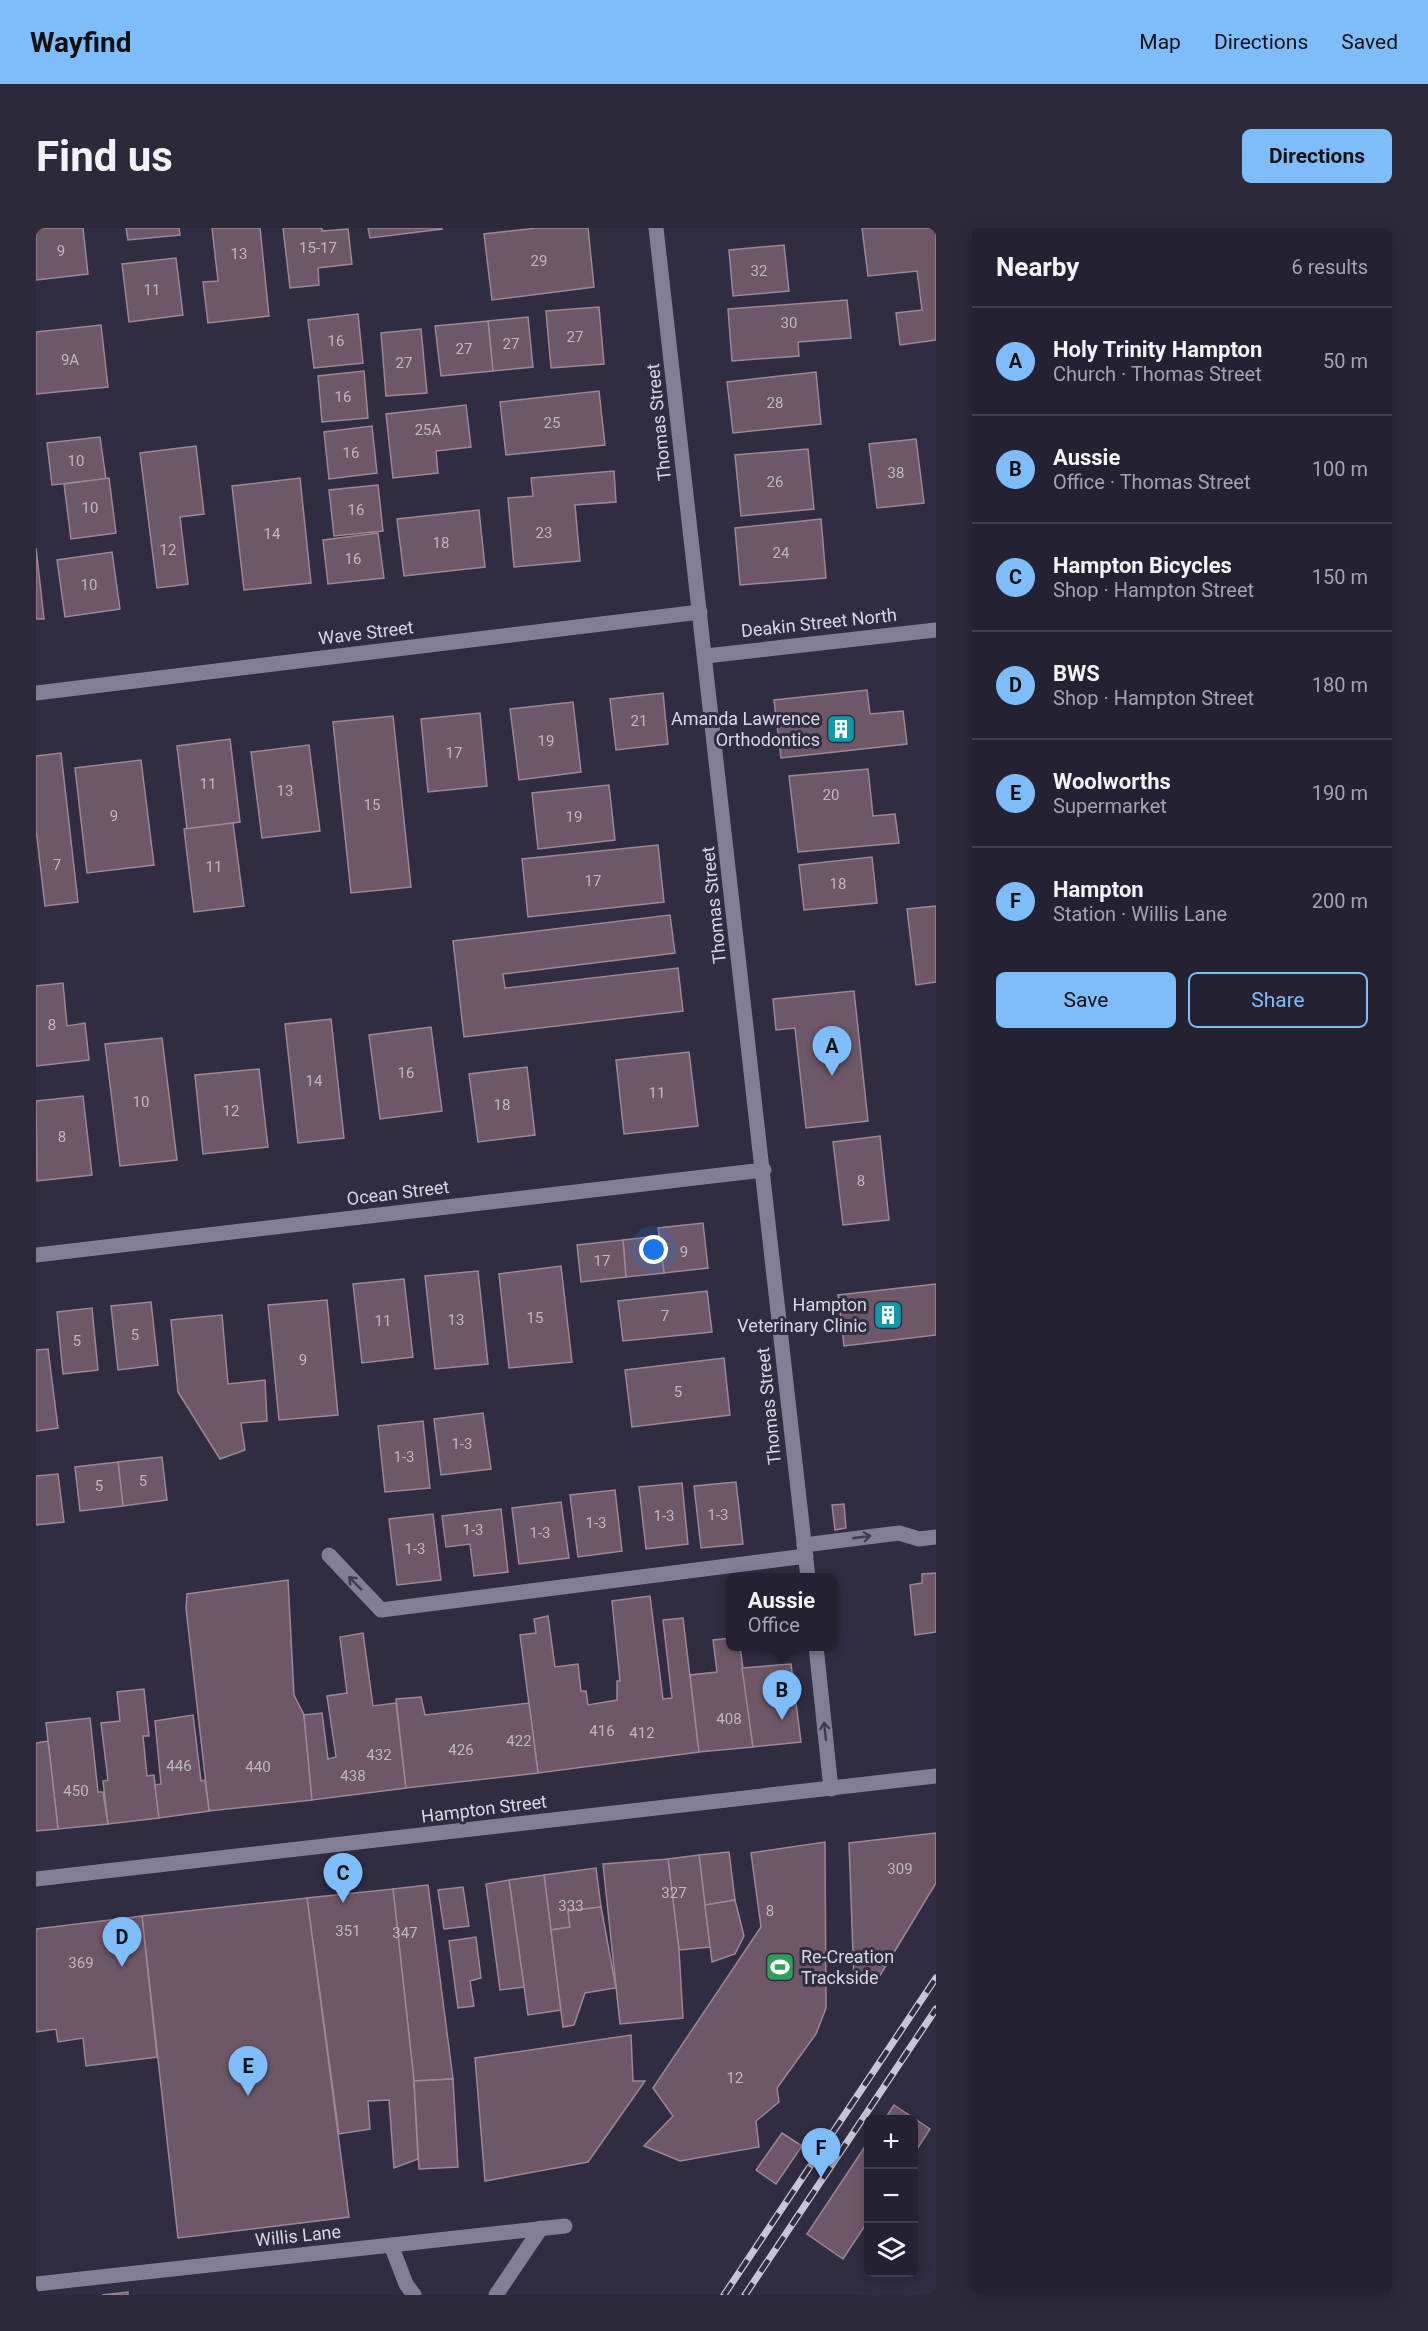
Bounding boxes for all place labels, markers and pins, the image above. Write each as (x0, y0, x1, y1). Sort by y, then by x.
place label: Amanda Lawrence Orthodontics (671, 708, 820, 750)
building icon: Amanda Lawrence Orthodontics (825, 713, 857, 745)
pin: A (812, 1026, 852, 1076)
place label: Hampton Veterinary Clinic (737, 1294, 867, 1336)
building icon: Hampton Veterinary Clinic (872, 1299, 904, 1331)
pin: B (762, 1670, 802, 1720)
pin: C (324, 1854, 362, 1903)
pin: D (102, 1918, 142, 1967)
place label: Re-Creation Trackside (801, 1946, 894, 1988)
sports icon: Re-Creation Trackside (764, 1951, 796, 1983)
pin: E (228, 2046, 268, 2096)
pin: F (802, 2128, 840, 2178)

